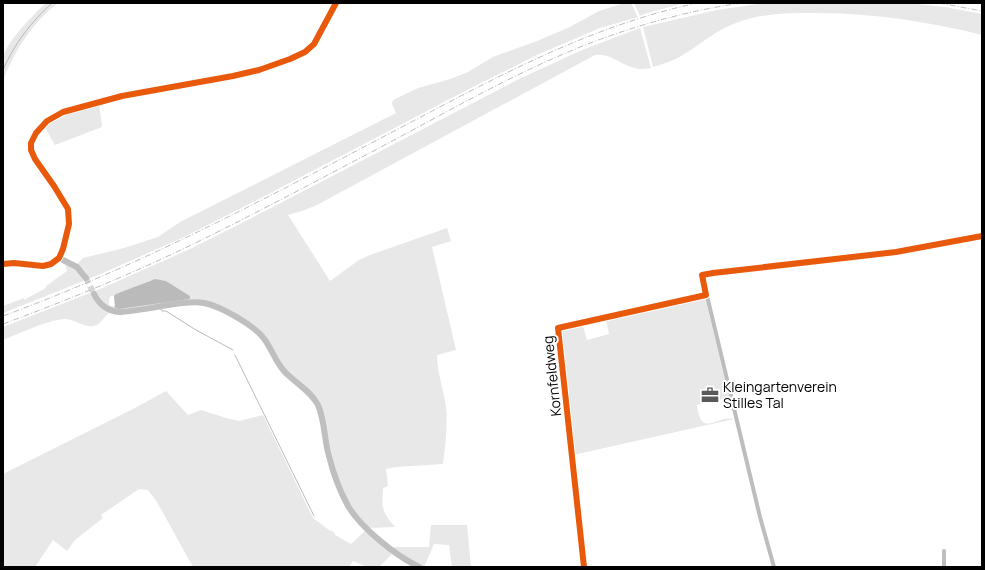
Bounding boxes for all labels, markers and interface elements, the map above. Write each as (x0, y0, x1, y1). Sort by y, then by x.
street label: Kornfeldweg (538, 335, 565, 417)
place label: Kleingartenverein Stilles Tal (723, 377, 837, 412)
office icon: Kleingartenverein Stilles Tal (700, 385, 720, 405)

